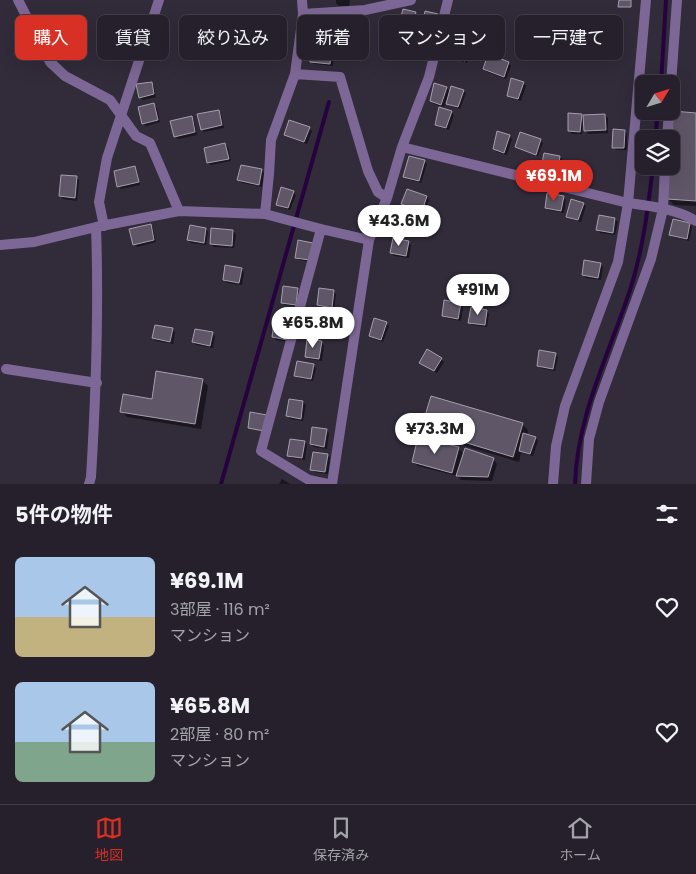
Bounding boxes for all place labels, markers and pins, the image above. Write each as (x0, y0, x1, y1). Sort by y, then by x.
pin: ¥69.1M (513, 160, 595, 202)
pin: ¥43.6M (358, 204, 440, 247)
pin: ¥91M (448, 274, 508, 316)
pin: ¥65.8M (272, 306, 354, 349)
pin: ¥73.3M (394, 412, 476, 455)

